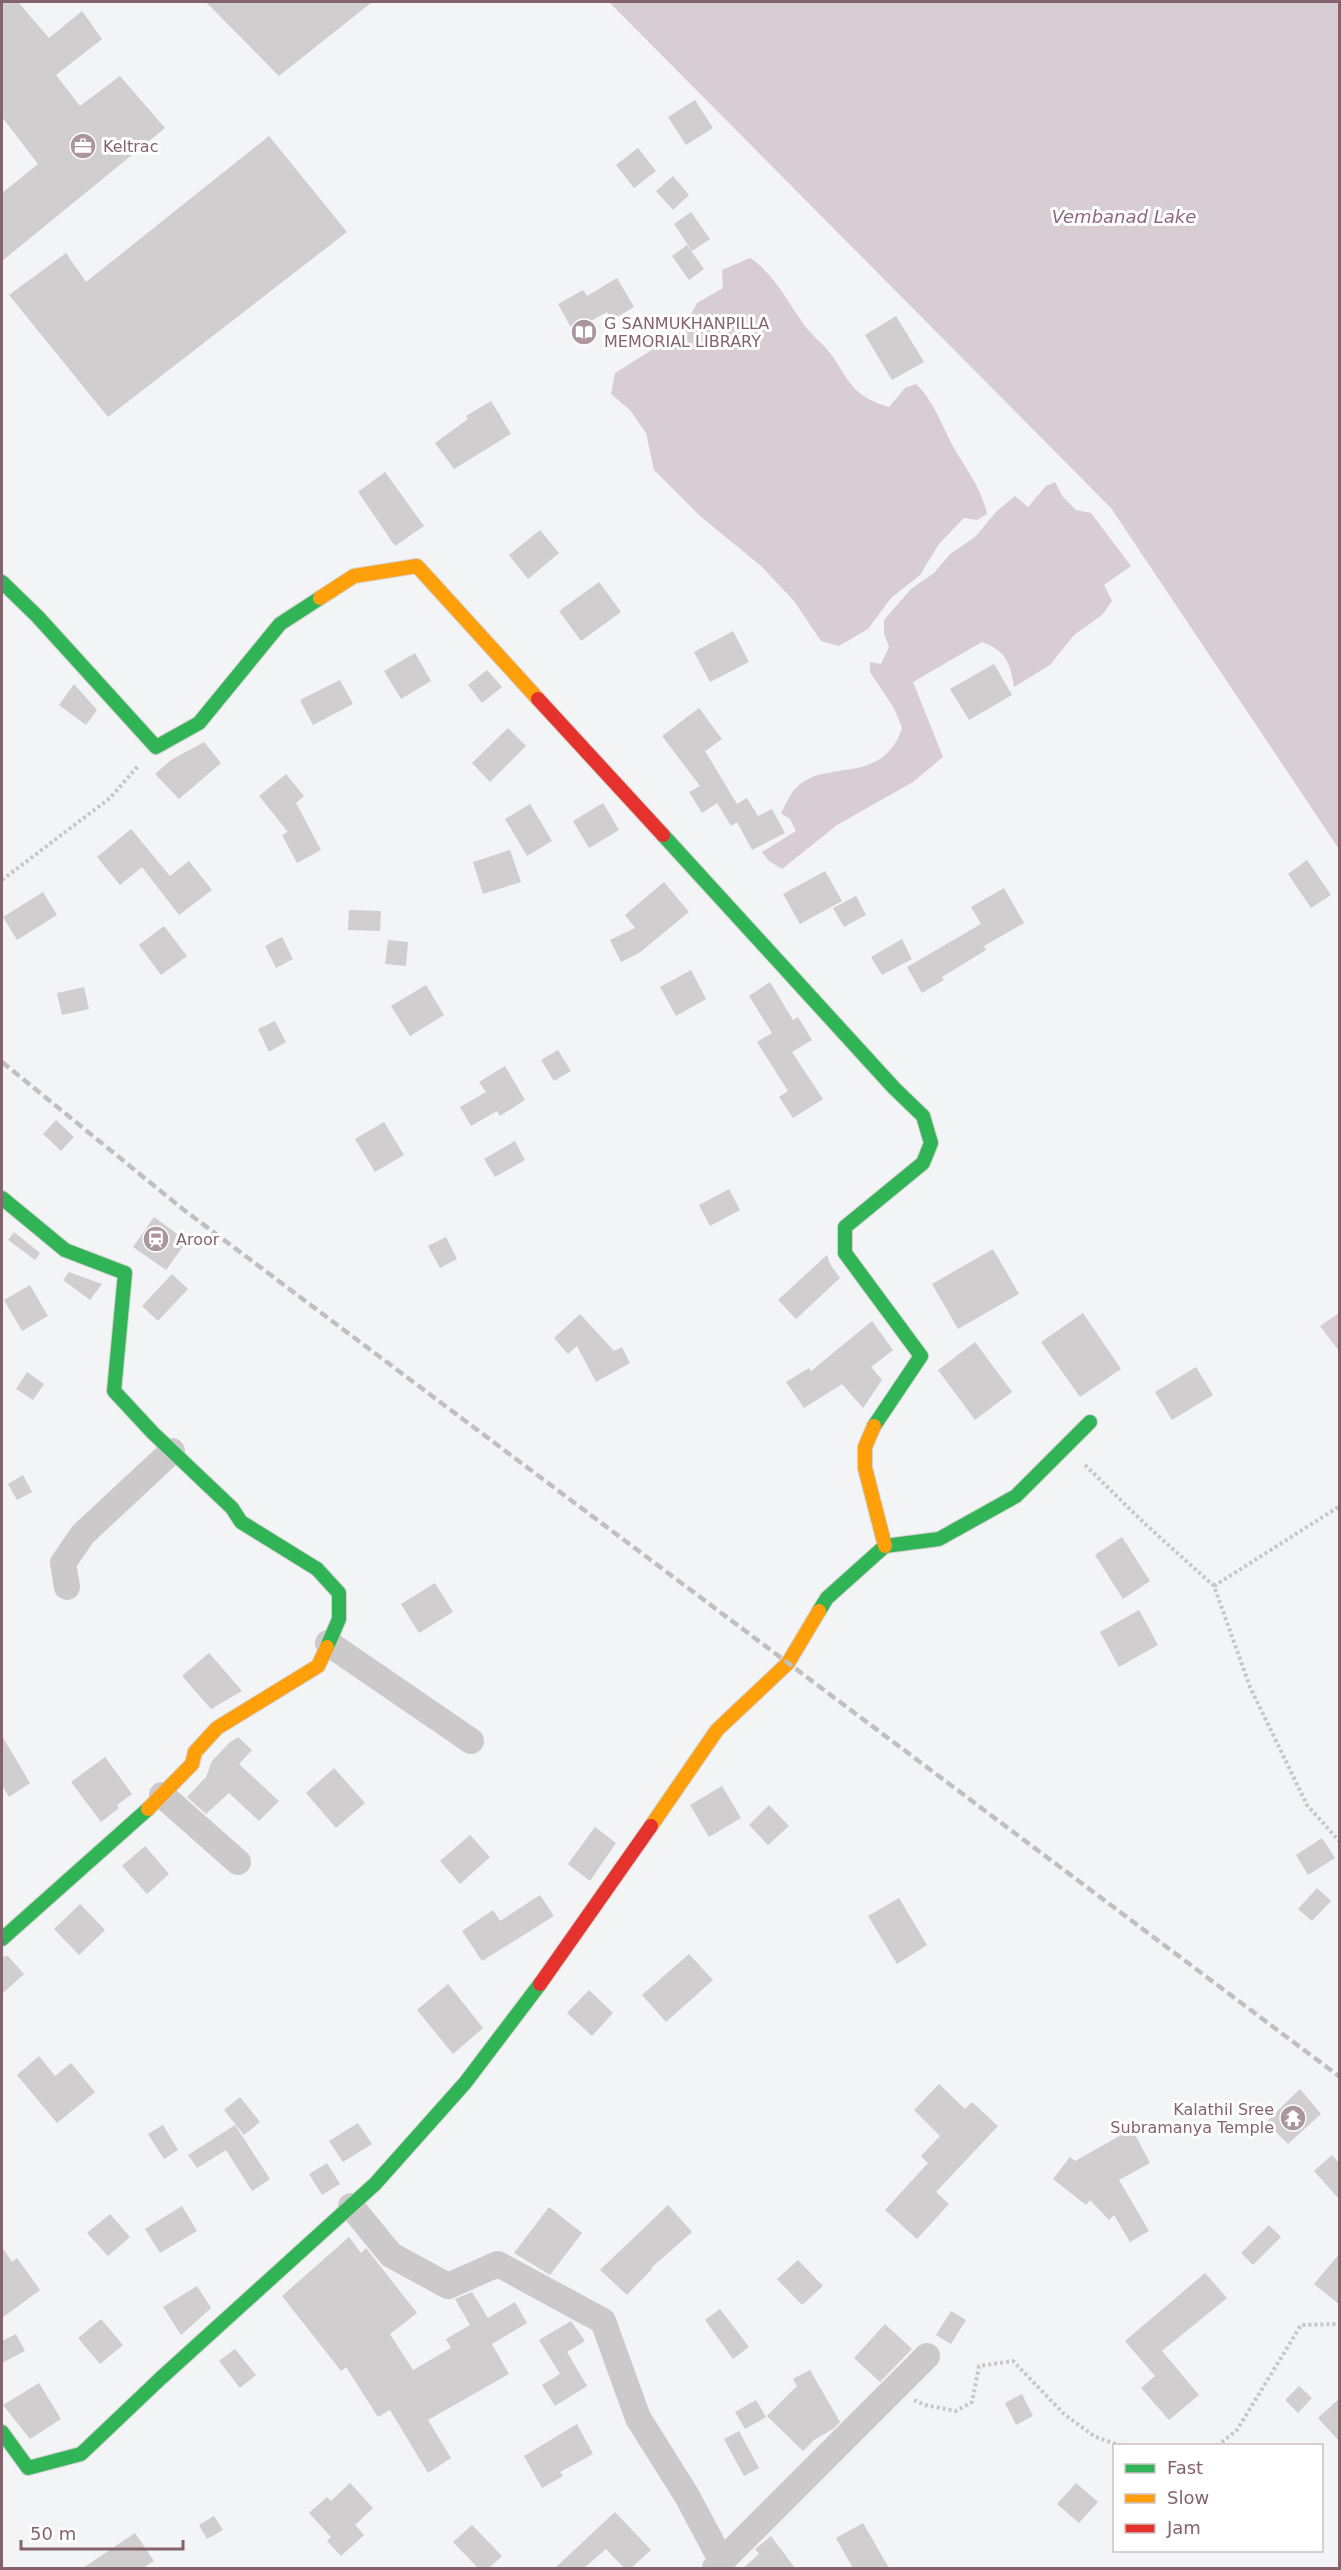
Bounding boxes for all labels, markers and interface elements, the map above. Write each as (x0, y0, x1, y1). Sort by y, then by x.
office icon: Keltrac (68, 131, 98, 161)
place label: Keltrac (103, 137, 158, 156)
water label: Vembanad Lake (1052, 206, 1196, 227)
place label: G SANMUKHANPILLA MEMORIAL LIBRARY (604, 314, 769, 351)
library icon: G SANMUKHANPILLA MEMORIAL LIBRARY (569, 317, 599, 347)
station icon: Aroor (141, 1224, 171, 1254)
place label: Aroor (176, 1230, 220, 1249)
place label: Kalathil Sree Subramanya Temple (1110, 2100, 1274, 2137)
temple icon: Kalathil Sree Subramanya Temple (1278, 2103, 1308, 2133)
legend (1113, 2444, 1323, 2552)
text: Fast (1167, 2457, 1203, 2478)
text: Slow (1167, 2487, 1209, 2508)
scale bar (21, 2513, 183, 2551)
text: Jam (1166, 2517, 1201, 2538)
text: 50 m (30, 2523, 76, 2544)

